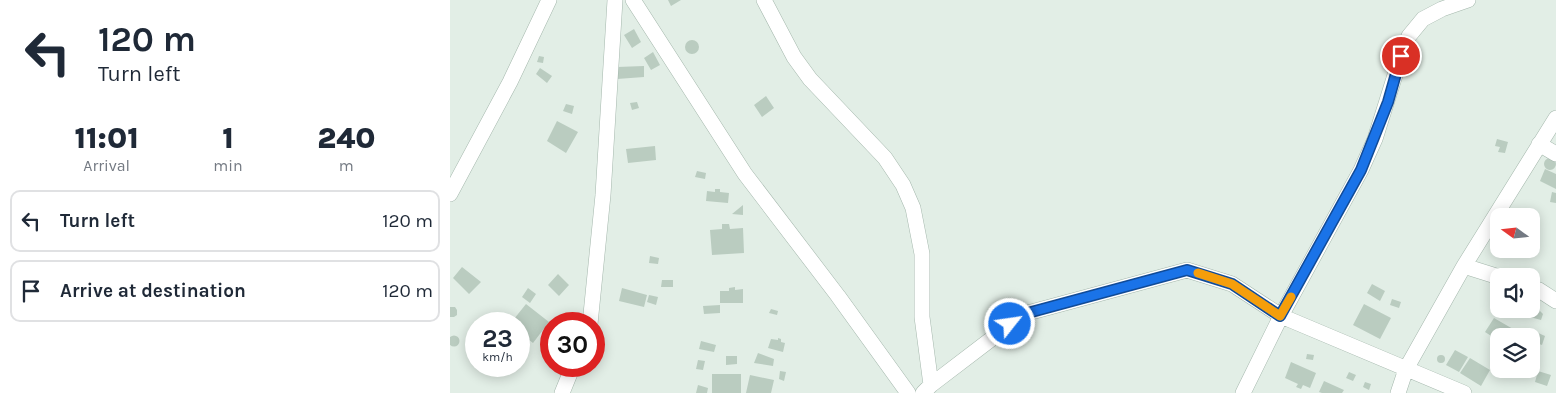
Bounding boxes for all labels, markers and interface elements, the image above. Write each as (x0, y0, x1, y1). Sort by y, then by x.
text: 120 m (98, 19, 196, 60)
icon: left (15, 20, 80, 85)
pin (1380, 35, 1422, 77)
icon: arrive (1387, 42, 1415, 70)
text: Turn left (98, 61, 181, 87)
text: 11:01 (75, 120, 139, 156)
text: 1 (222, 120, 234, 156)
text: 240 (317, 120, 375, 156)
text: Arrival (83, 156, 130, 175)
text: min (213, 156, 243, 175)
text: m (339, 156, 354, 175)
icon: left (17, 207, 45, 235)
north arrow (1490, 208, 1540, 258)
map controls (1490, 208, 1540, 378)
text: Turn left (60, 210, 135, 232)
text: 120 m (382, 210, 433, 232)
button: sound (1490, 268, 1540, 318)
icon: arrive (17, 277, 45, 305)
text: Arrive at destination (60, 280, 246, 302)
text: 120 m (382, 280, 433, 302)
position arrow (983, 297, 1035, 349)
speed limit sign: 30 (540, 312, 605, 377)
text: 23 (482, 324, 513, 353)
button: layers (1490, 328, 1540, 378)
text: km/h (482, 350, 513, 364)

